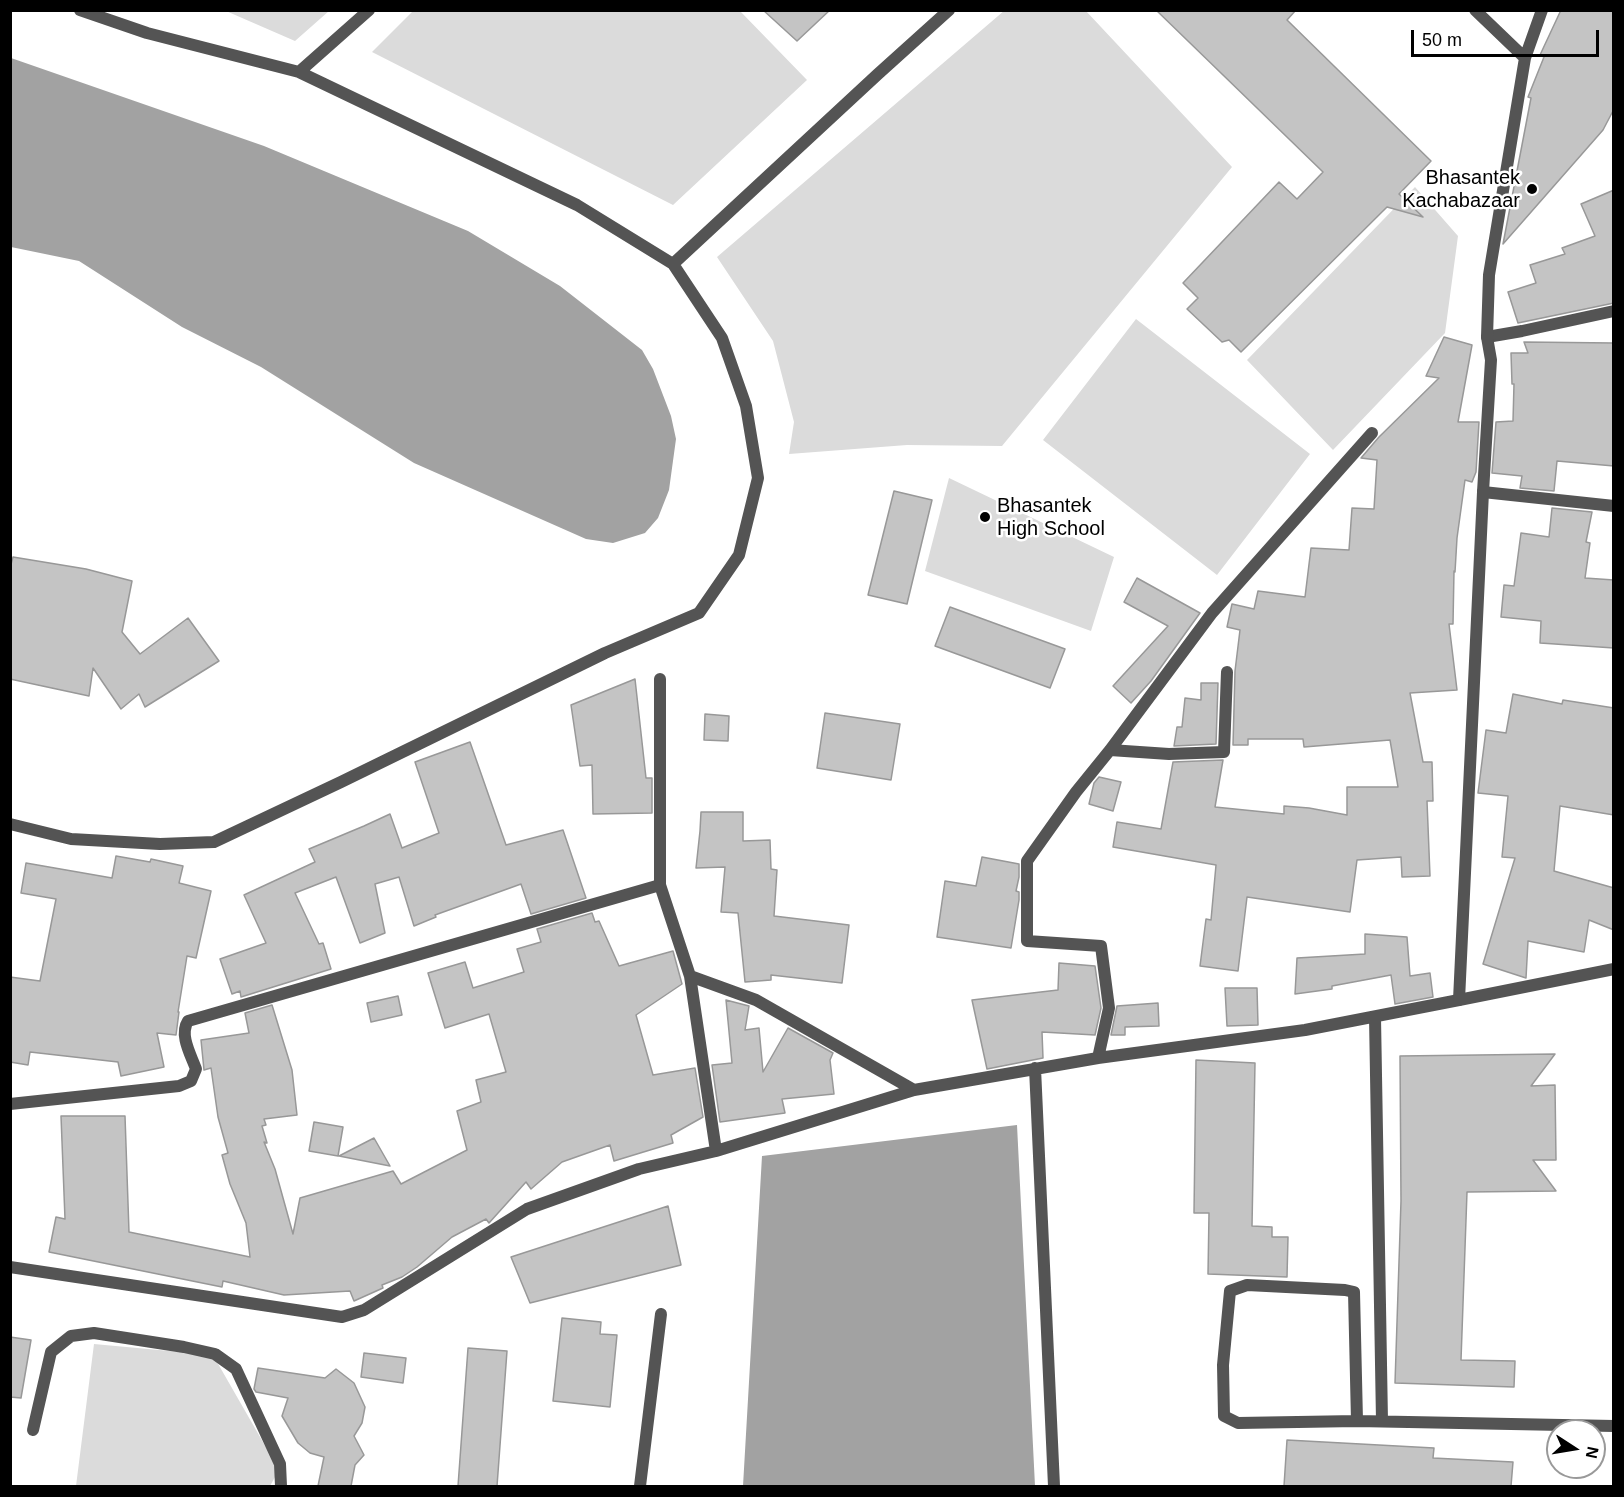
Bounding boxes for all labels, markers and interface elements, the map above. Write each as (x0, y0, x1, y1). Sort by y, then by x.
scale bar (1414, 18, 1602, 56)
text: 50 m (1422, 30, 1462, 50)
place label: Bhasantek Kachabazaar (1402, 166, 1520, 213)
marker: Bhasantek Kachabazaar (1525, 182, 1539, 196)
place label: Bhasantek High School (997, 494, 1105, 541)
marker: Bhasantek High School (978, 510, 992, 524)
north arrow (1546, 1419, 1606, 1479)
text: N (1583, 1445, 1602, 1460)

